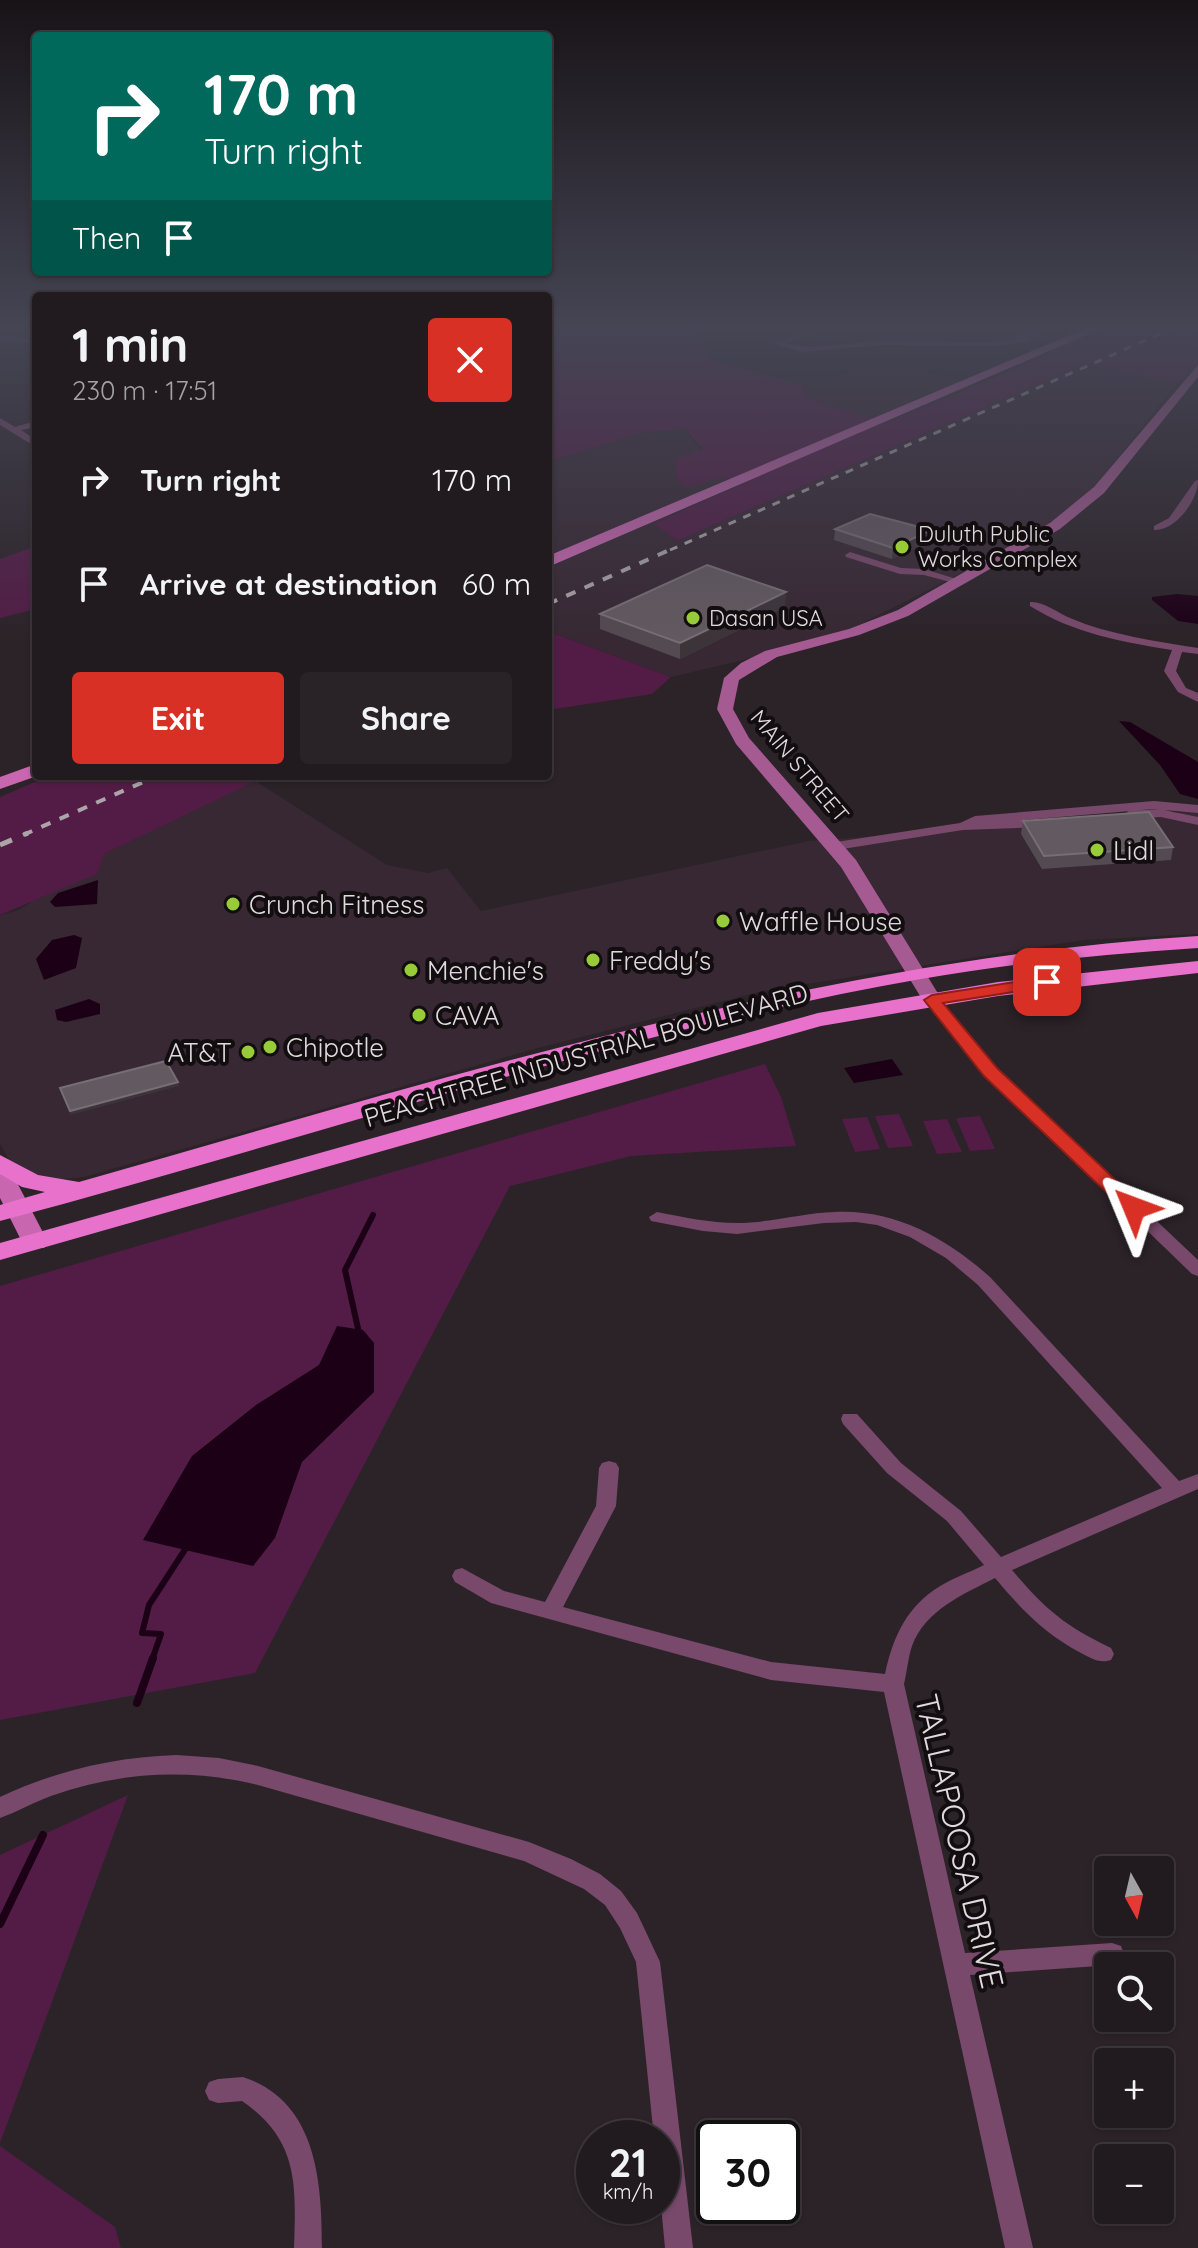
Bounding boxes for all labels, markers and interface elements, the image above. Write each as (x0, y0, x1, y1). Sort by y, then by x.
text: 170 m (204, 59, 358, 129)
icon: right (72, 64, 176, 168)
text: Turn right (204, 128, 363, 173)
icon: arrive (157, 216, 201, 260)
text: Then (72, 219, 141, 257)
text: 1 min (72, 314, 188, 374)
button: close (428, 318, 512, 402)
text: 230 m · 17:51 (72, 374, 217, 407)
icon: right (72, 458, 116, 502)
text: Turn right (140, 461, 281, 499)
text: 170 m (432, 461, 512, 499)
place label: Duluth Public Works Complex (918, 520, 1077, 573)
marker: Duluth Public Works Complex (893, 538, 911, 556)
icon: arrive (72, 562, 116, 606)
text: Arrive at destination (140, 565, 438, 603)
text: 60 m (462, 565, 531, 603)
place label: Dasan USA (709, 604, 823, 632)
marker: Dasan USA (684, 609, 702, 627)
button: Exit (72, 672, 284, 764)
button: Share (300, 672, 512, 764)
street label: MAIN STREET (745, 704, 855, 828)
place label: Lidl (1113, 834, 1154, 867)
marker: Lidl (1088, 841, 1106, 859)
place label: Crunch Fitness (249, 888, 424, 921)
marker: Crunch Fitness (224, 895, 242, 913)
place label: Waffle House (739, 905, 902, 938)
marker: Waffle House (714, 912, 732, 930)
place label: Freddy's (609, 944, 711, 977)
pin (1013, 948, 1081, 1016)
marker: Freddy's (584, 951, 602, 969)
place label: Menchie's (427, 954, 544, 987)
icon: arrive (1025, 960, 1069, 1004)
marker: Menchie's (402, 961, 420, 979)
street label: PEACHTREE INDUSTRIAL BOULEVARD (360, 976, 812, 1134)
place label: CAVA (435, 999, 500, 1032)
marker: CAVA (410, 1006, 428, 1024)
place label: Chipotle (286, 1031, 384, 1064)
place label: AT&T (167, 1036, 232, 1069)
marker: Chipotle (261, 1038, 279, 1056)
marker: AT&T (239, 1043, 257, 1061)
position arrow (1092, 1166, 1176, 1250)
street label: TALLAPOOSA DRIVE (907, 1690, 1013, 1992)
north arrow (1094, 1856, 1174, 1936)
map controls (1094, 1856, 1174, 2224)
button: search (1094, 1952, 1174, 2032)
button: + (1094, 2048, 1174, 2128)
speed limit sign: 30 (696, 2120, 800, 2224)
text: 21 (609, 2137, 647, 2187)
button: − (1094, 2144, 1174, 2224)
text: km/h (603, 2179, 653, 2204)

